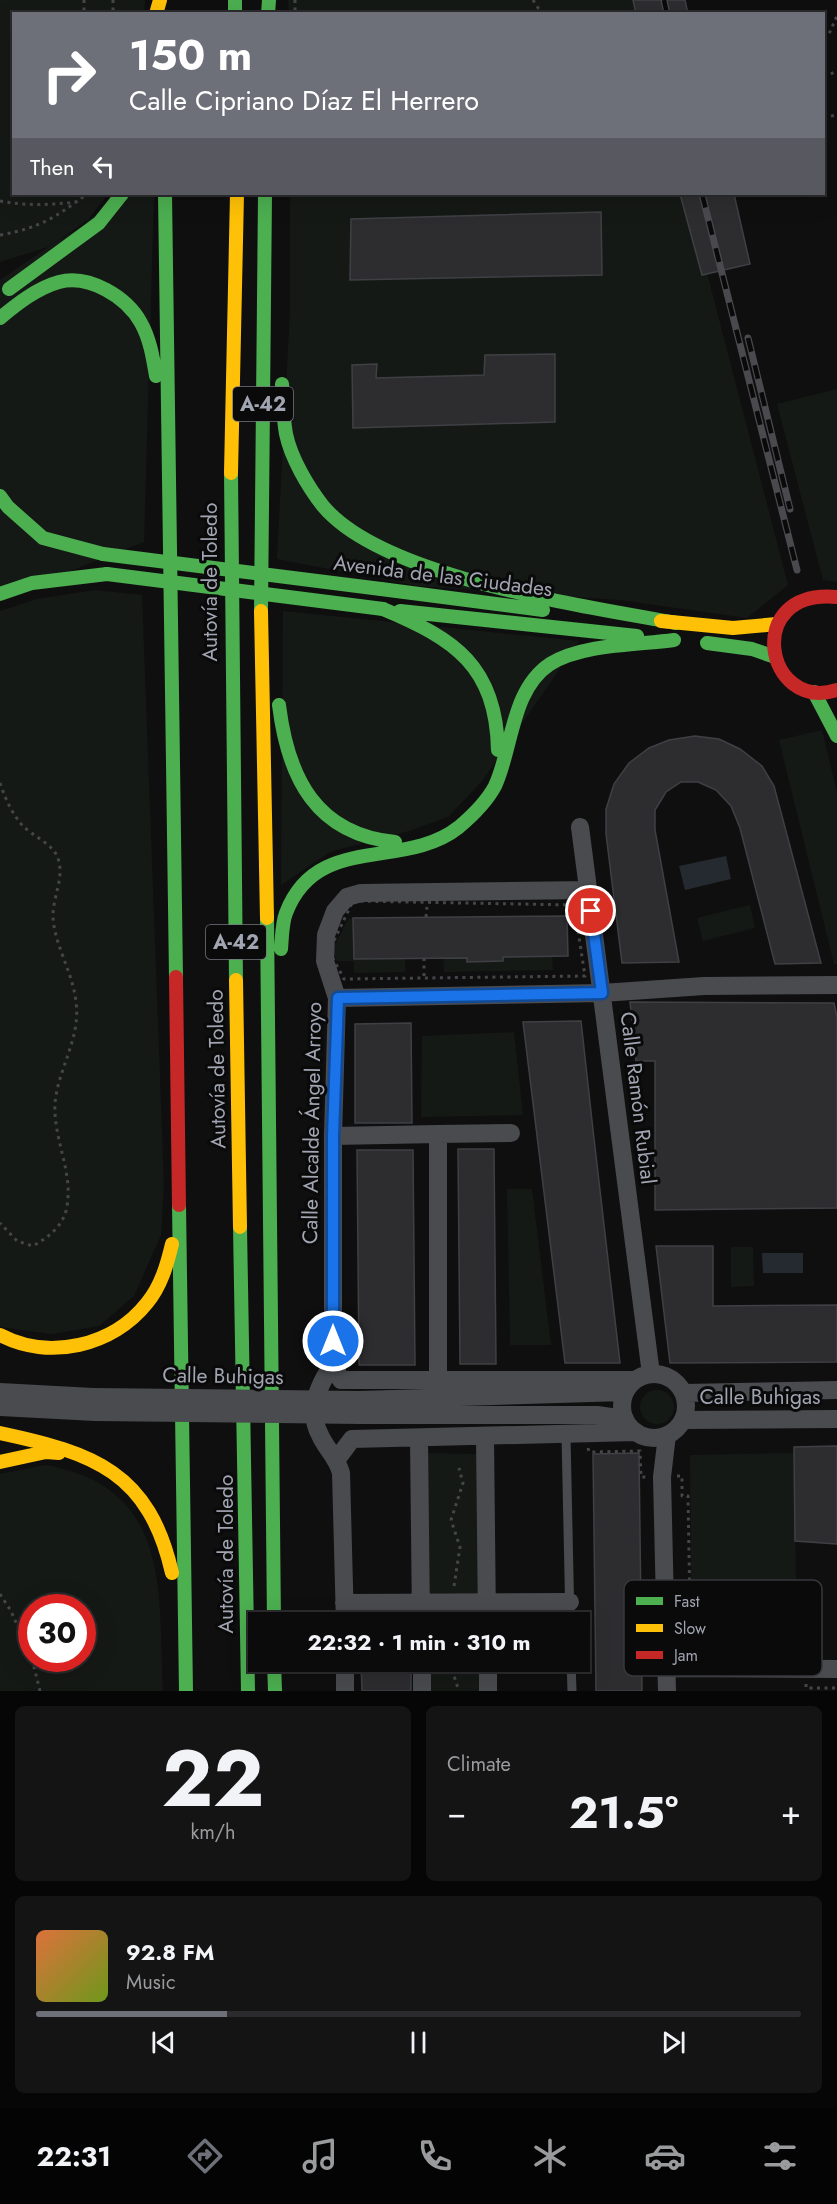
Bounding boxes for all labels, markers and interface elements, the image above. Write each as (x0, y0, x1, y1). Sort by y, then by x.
text: 150 m (129, 25, 252, 86)
icon: right (30, 36, 108, 114)
text: Calle Cipriano Díaz El Herrero (129, 81, 479, 120)
icon: left (87, 150, 120, 183)
text: Then (30, 151, 75, 183)
road number: A-42 (233, 387, 293, 421)
street label: Autovía de Toledo (195, 502, 225, 662)
street label: Avenida de las Ciudades (332, 548, 554, 604)
pin (565, 885, 616, 936)
icon: arrive (574, 894, 607, 927)
road number: A-42 (206, 925, 266, 959)
street label: Autovía de Toledo (201, 989, 233, 1149)
street label: Calle Alcalde Ángel Arroyo (295, 1002, 329, 1244)
street label: Calle Ramón Rubial (613, 1010, 663, 1186)
position arrow (301, 1309, 365, 1373)
street label: Calle Buhigas (162, 1360, 284, 1392)
street label: Calle Buhigas (699, 1382, 821, 1412)
street label: Autovía de Toledo (211, 1474, 241, 1634)
legend (624, 1580, 822, 1676)
text: Fast (674, 1590, 700, 1613)
speed limit sign: 30 (18, 1594, 96, 1672)
text: Slow (674, 1617, 706, 1640)
text: 22:32 · 1 min · 310 m (307, 1626, 531, 1658)
text: Jam (672, 1644, 698, 1667)
text: 22 (162, 1723, 264, 1835)
text: Climate (447, 1750, 511, 1779)
text: 21.5° (569, 1780, 678, 1845)
text: − (447, 1789, 466, 1836)
text: + (781, 1789, 801, 1836)
text: km/h (190, 1818, 236, 1847)
text: 92.8 FM (126, 1936, 214, 1968)
text: Music (126, 1968, 176, 1997)
icon: previous (147, 2026, 180, 2059)
icon: pause (402, 2026, 435, 2059)
icon: next (657, 2026, 690, 2059)
icon: directions (184, 2135, 226, 2177)
icon: music (299, 2135, 341, 2177)
icon: phone (414, 2135, 456, 2177)
icon: climate (529, 2135, 571, 2177)
icon: car (644, 2135, 686, 2177)
icon: filters (759, 2135, 801, 2177)
text: 22:31 (36, 2137, 111, 2176)

